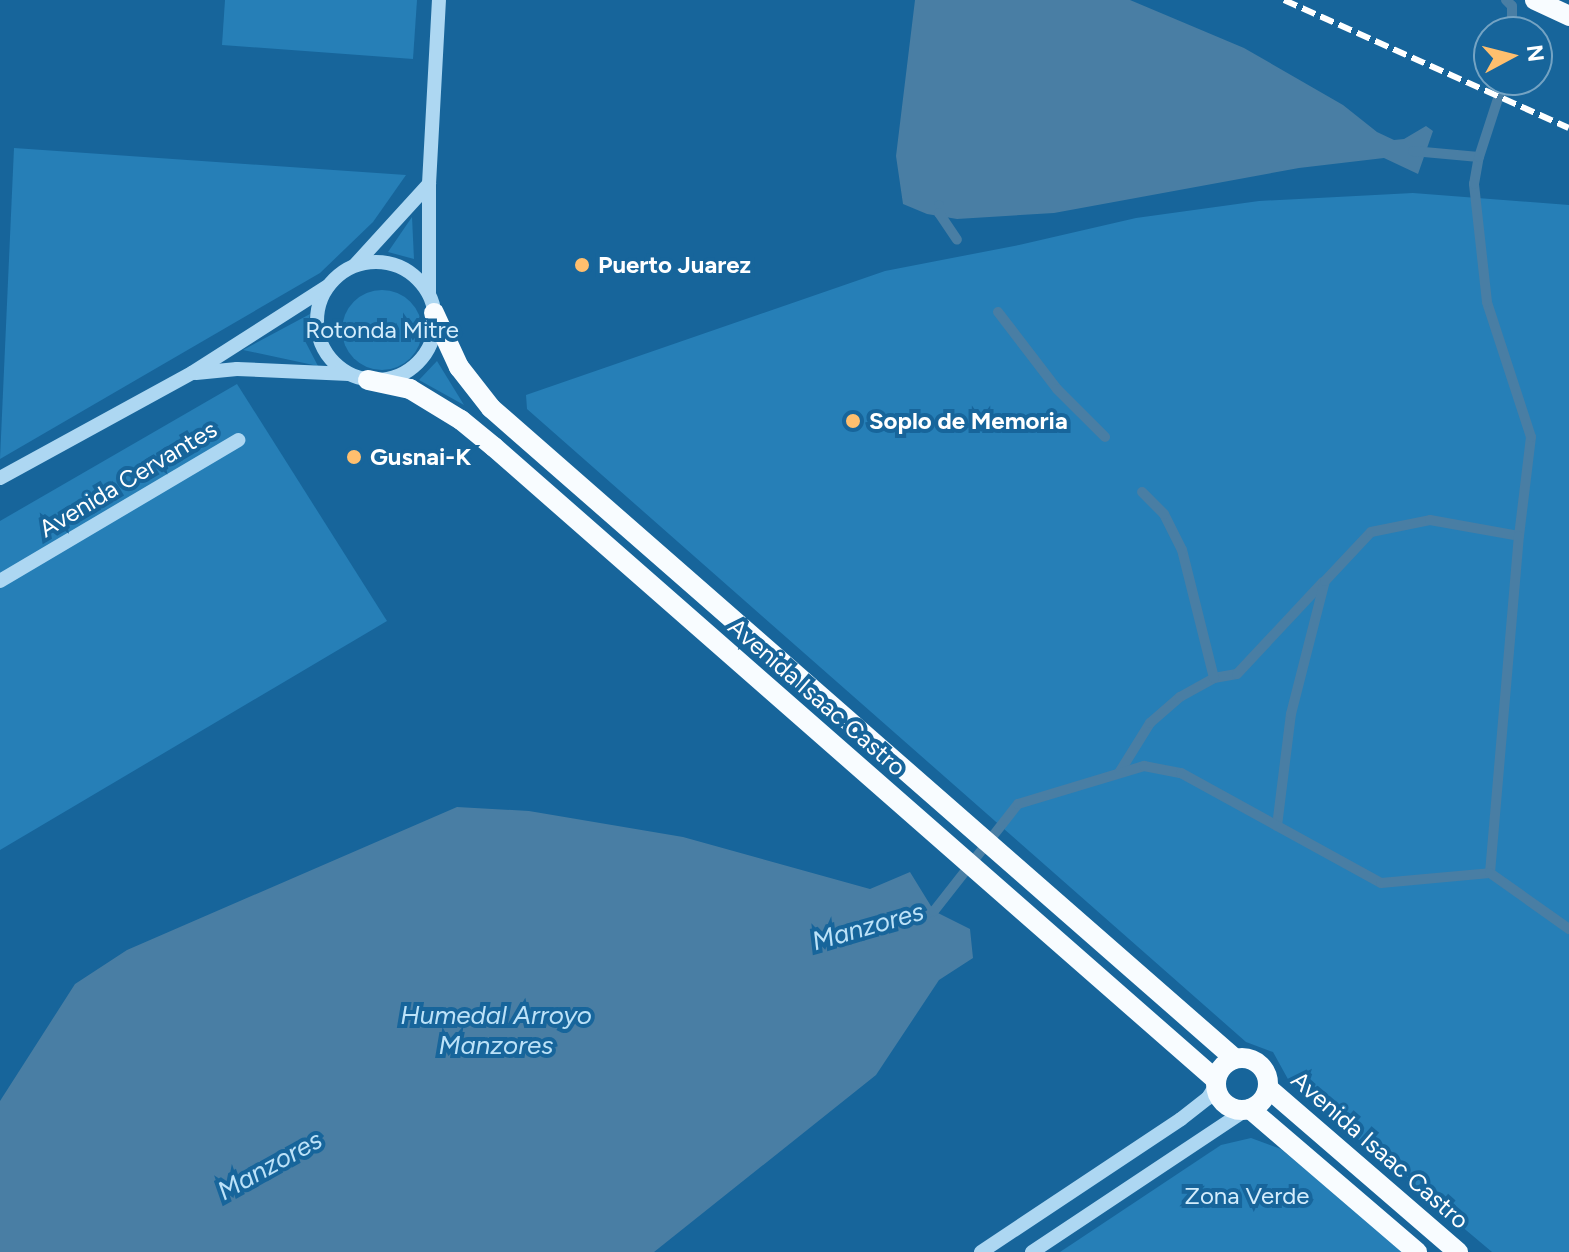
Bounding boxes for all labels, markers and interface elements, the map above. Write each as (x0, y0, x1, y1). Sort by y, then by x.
north arrow (1473, 16, 1553, 96)
text: N (1521, 43, 1550, 63)
place label: Puerto Juarez (598, 251, 751, 279)
marker: Puerto Juarez (573, 256, 591, 274)
park label: Rotonda Mitre (305, 316, 459, 344)
place label: Soplo de Memoria (869, 407, 1068, 435)
marker: Soplo de Memoria (844, 412, 862, 430)
street label: Avenida Cervantes (34, 415, 222, 543)
place label: Gusnai-K (370, 443, 471, 471)
marker: Gusnai-K (345, 448, 363, 466)
street label: Avenida Isaac Castro (723, 612, 911, 782)
water label: Manzores (808, 896, 928, 958)
water label: Humedal Arroyo Manzores (400, 1000, 592, 1062)
street label: Avenida Isaac Castro (1286, 1065, 1474, 1235)
water label: Manzores (212, 1124, 328, 1208)
park label: Zona Verde (1185, 1182, 1309, 1210)

